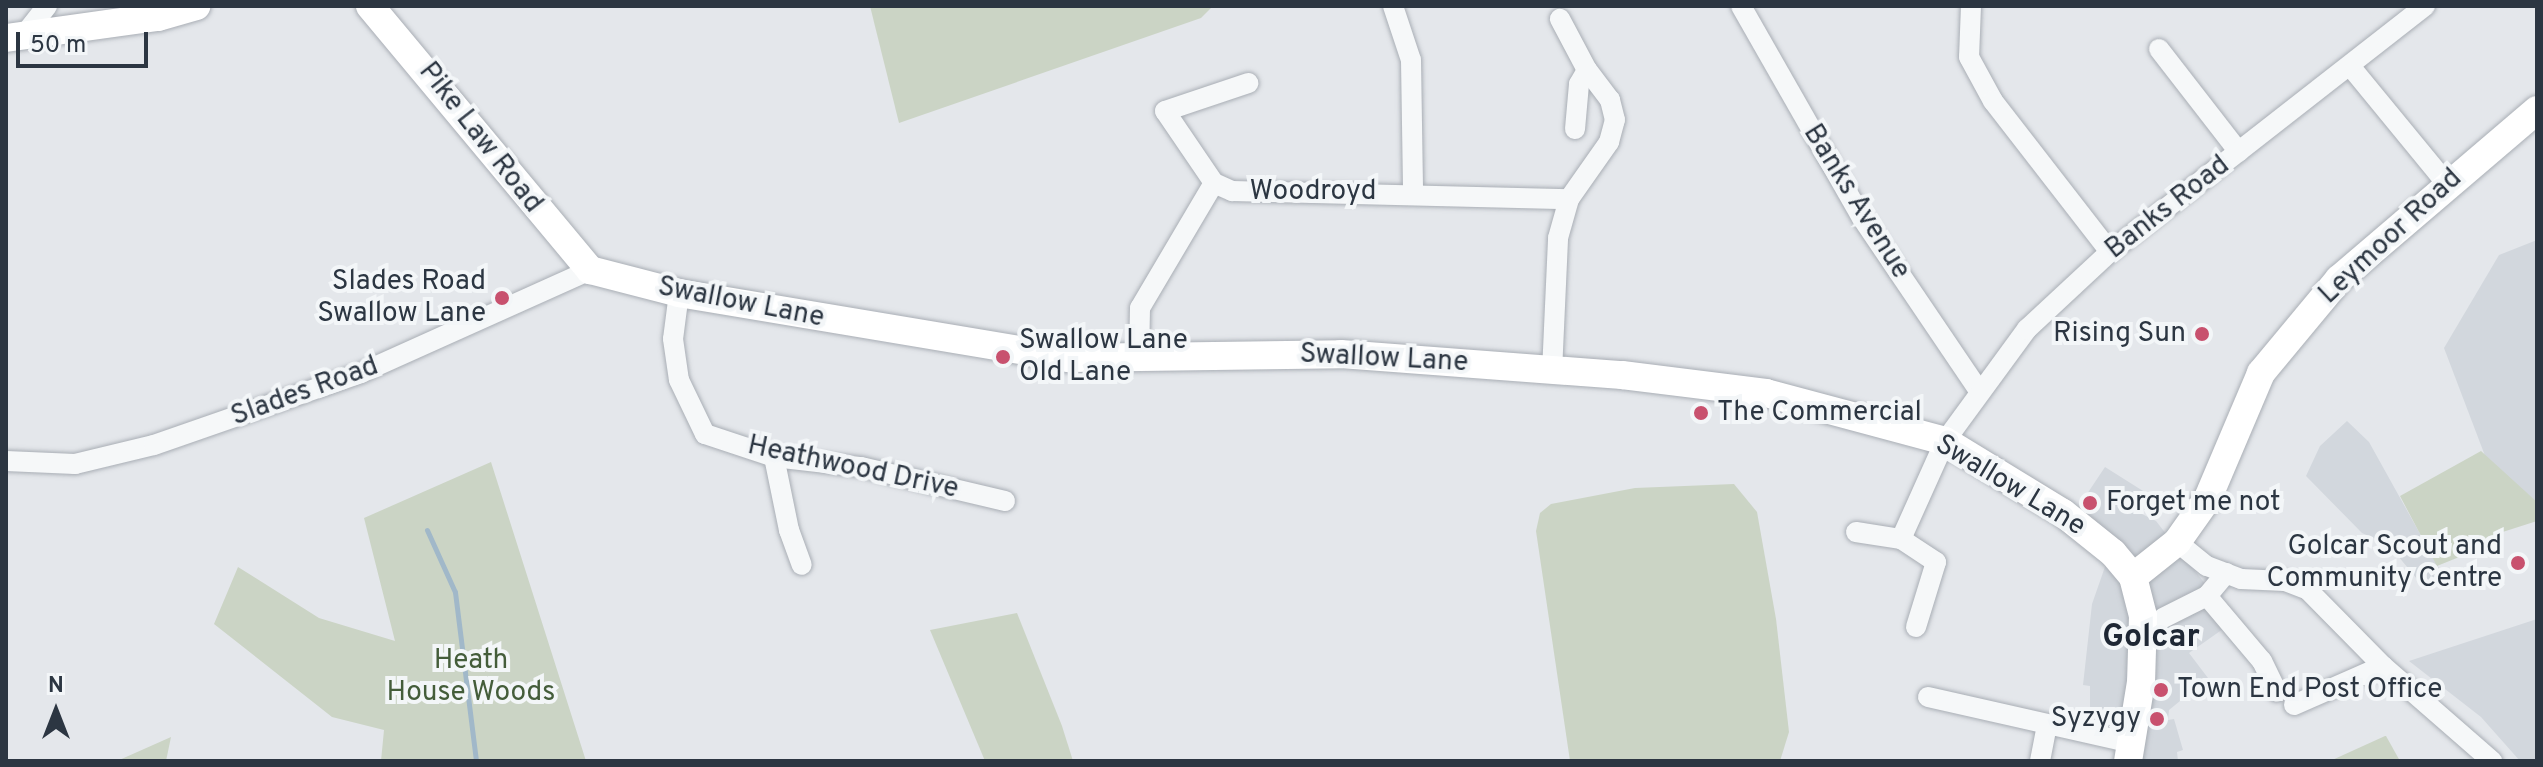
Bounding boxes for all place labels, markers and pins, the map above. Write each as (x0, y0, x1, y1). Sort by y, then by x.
place label: Slades Road Swallow Lane (317, 265, 486, 331)
marker: Slades Road Swallow Lane (493, 289, 511, 307)
place label: Rising Sun (2053, 317, 2186, 351)
place label: Swallow Lane Old Lane (1019, 324, 1188, 390)
marker: Rising Sun (2193, 325, 2211, 343)
marker: Swallow Lane Old Lane (994, 348, 1012, 366)
place label: The Commercial (1717, 396, 1922, 430)
marker: The Commercial (1692, 404, 1710, 422)
place label: Forget me not (2106, 486, 2281, 520)
marker: Forget me not (2081, 494, 2099, 512)
place label: Golcar Scout and Community Centre (2266, 530, 2502, 596)
marker: Golcar Scout and Community Centre (2509, 554, 2527, 572)
place label: Town End Post Office (2177, 673, 2442, 707)
marker: Town End Post Office (2152, 681, 2170, 699)
place label: Syzygy (2051, 702, 2141, 736)
marker: Syzygy (2148, 710, 2166, 728)

